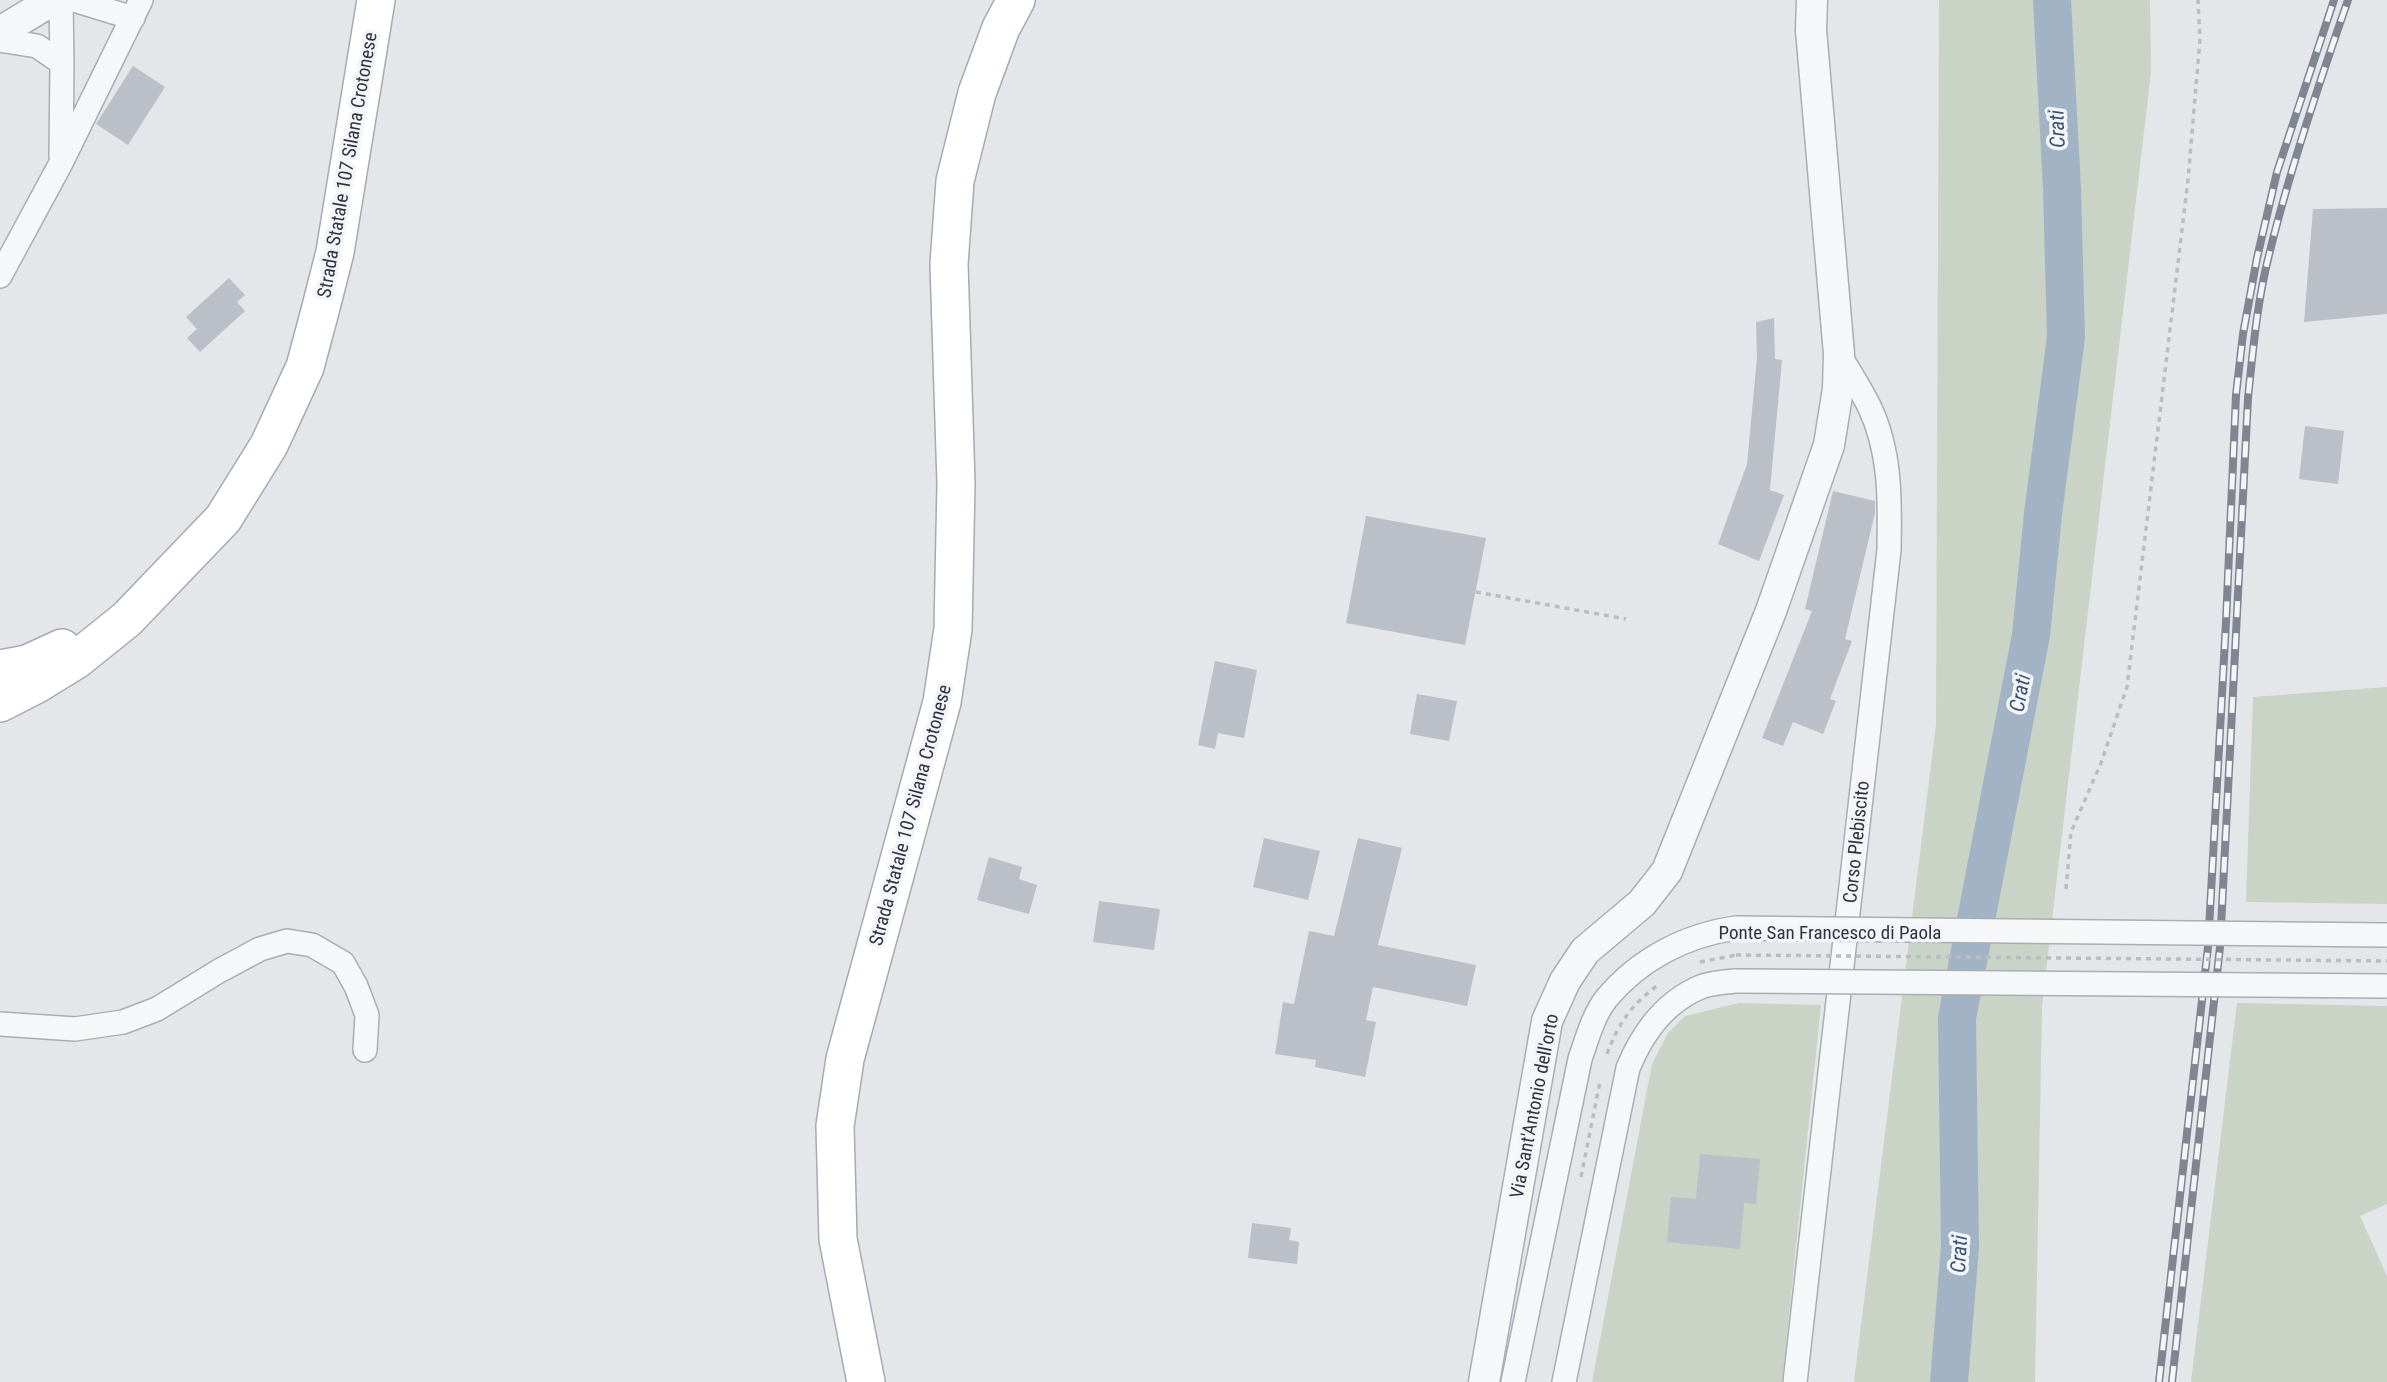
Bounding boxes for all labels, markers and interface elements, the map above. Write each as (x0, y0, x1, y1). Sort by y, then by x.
street label: Strada Statale 107 Silana Crotonese (312, 30, 382, 300)
water label: Crati (2044, 109, 2070, 148)
water label: Crati (2005, 672, 2035, 714)
street label: Strada Statale 107 Silana Crotonese (864, 682, 956, 948)
street label: Corso Plebiscito (1838, 780, 1874, 904)
street label: Ponte San Francesco di Paola (1719, 921, 1941, 944)
street label: Via Sant'Antonio dell'orto (1505, 1012, 1563, 1200)
water label: Crati (1946, 1234, 1972, 1274)

